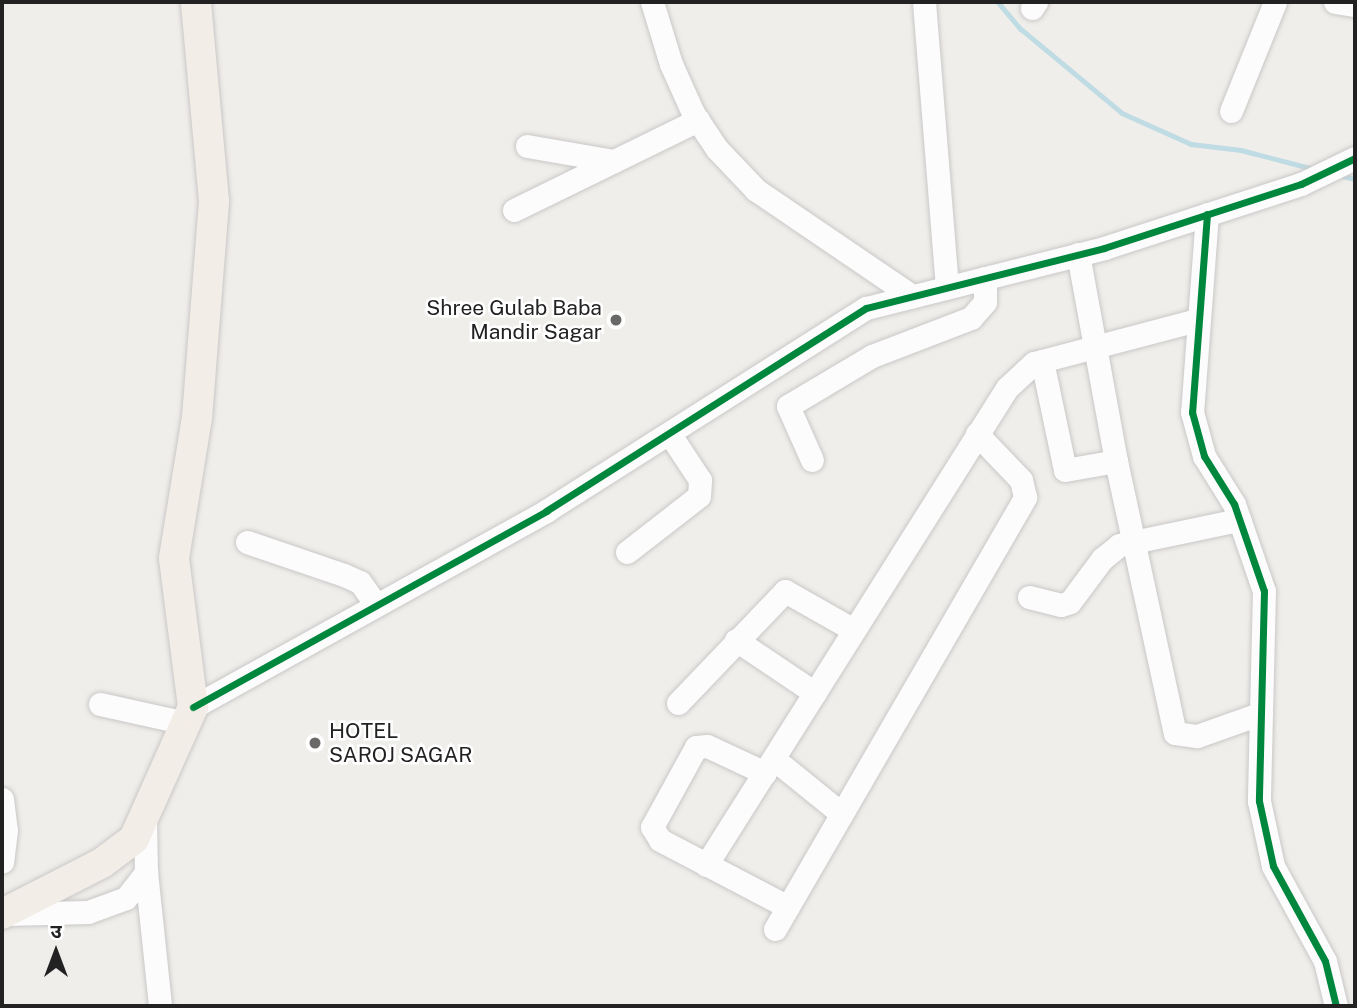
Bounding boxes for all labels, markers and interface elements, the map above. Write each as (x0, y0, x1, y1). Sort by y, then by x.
place label: Shree Gulab Baba Mandir Sagar (426, 295, 602, 345)
marker: Shree Gulab Baba Mandir Sagar (608, 312, 624, 328)
place label: HOTEL SAROJ SAGAR (329, 718, 473, 768)
marker: HOTEL SAROJ SAGAR (307, 735, 323, 751)
north arrow (21, 917, 91, 987)
text: उ (50, 920, 62, 942)

